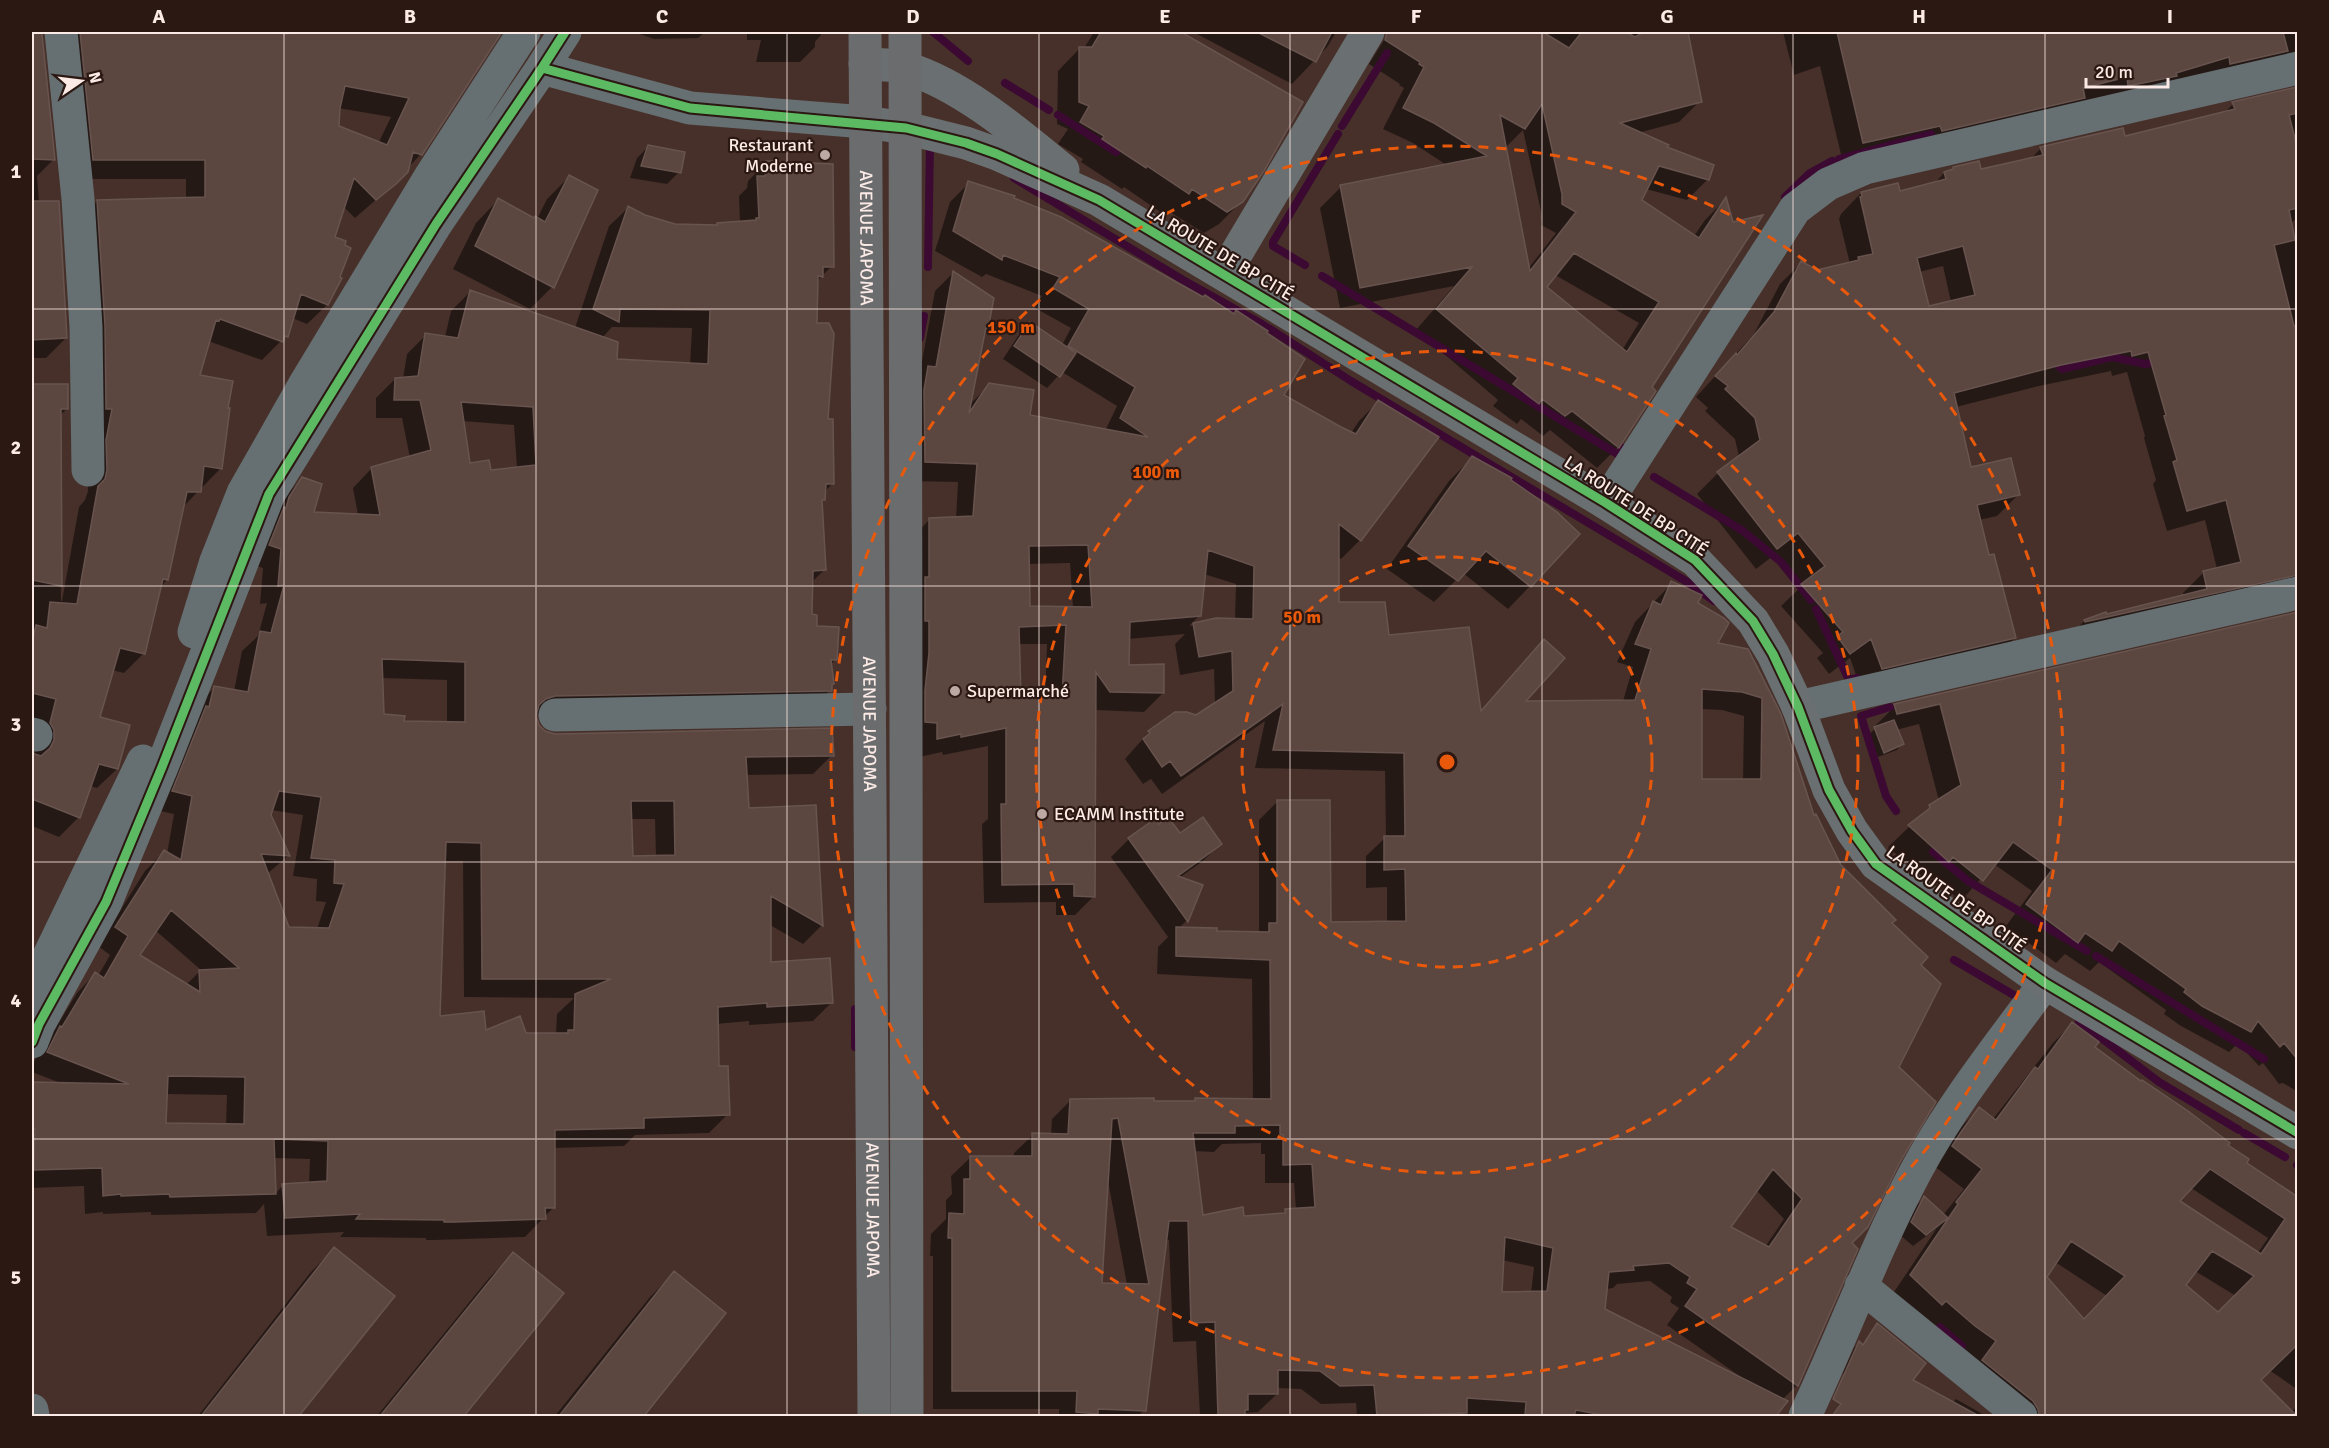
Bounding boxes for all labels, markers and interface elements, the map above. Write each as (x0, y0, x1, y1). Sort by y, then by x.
text: A (153, 4, 166, 29)
text: B (404, 4, 416, 29)
text: C (656, 4, 668, 29)
text: D (906, 4, 920, 29)
text: E (1159, 4, 1171, 29)
text: F (1411, 4, 1422, 29)
text: G (1660, 4, 1674, 29)
text: H (1912, 4, 1926, 29)
text: I (2167, 4, 2173, 29)
north arrow (51, 51, 111, 111)
scale bar (2086, 51, 2168, 89)
text: 20 m (2095, 61, 2133, 83)
text: N (84, 70, 106, 85)
place label: Restaurant Moderne (729, 134, 813, 177)
marker: Restaurant Moderne (818, 148, 832, 162)
text: 1 (11, 159, 22, 184)
street label: AVENUE JAPOMA (855, 170, 878, 306)
street label: LA ROUTE DE BP CITÉ (1142, 200, 1298, 306)
text: 150 m (987, 316, 1035, 338)
text: 2 (11, 435, 21, 460)
street label: LA ROUTE DE BP CITÉ (1560, 451, 1712, 561)
text: 100 m (1132, 461, 1180, 483)
text: 50 m (1283, 606, 1321, 628)
street label: AVENUE JAPOMA (858, 656, 881, 792)
place label: Supermarché (967, 680, 1069, 702)
marker: Supermarché (948, 684, 962, 698)
text: 3 (11, 712, 21, 737)
centre of rings (1437, 752, 1457, 772)
place label: ECAMM Institute (1054, 803, 1184, 825)
marker: ECAMM Institute (1035, 807, 1049, 821)
street label: LA ROUTE DE BP CITÉ (1882, 841, 2030, 957)
text: 4 (11, 988, 22, 1013)
street label: AVENUE JAPOMA (861, 1142, 884, 1278)
text: 5 (11, 1265, 21, 1290)

